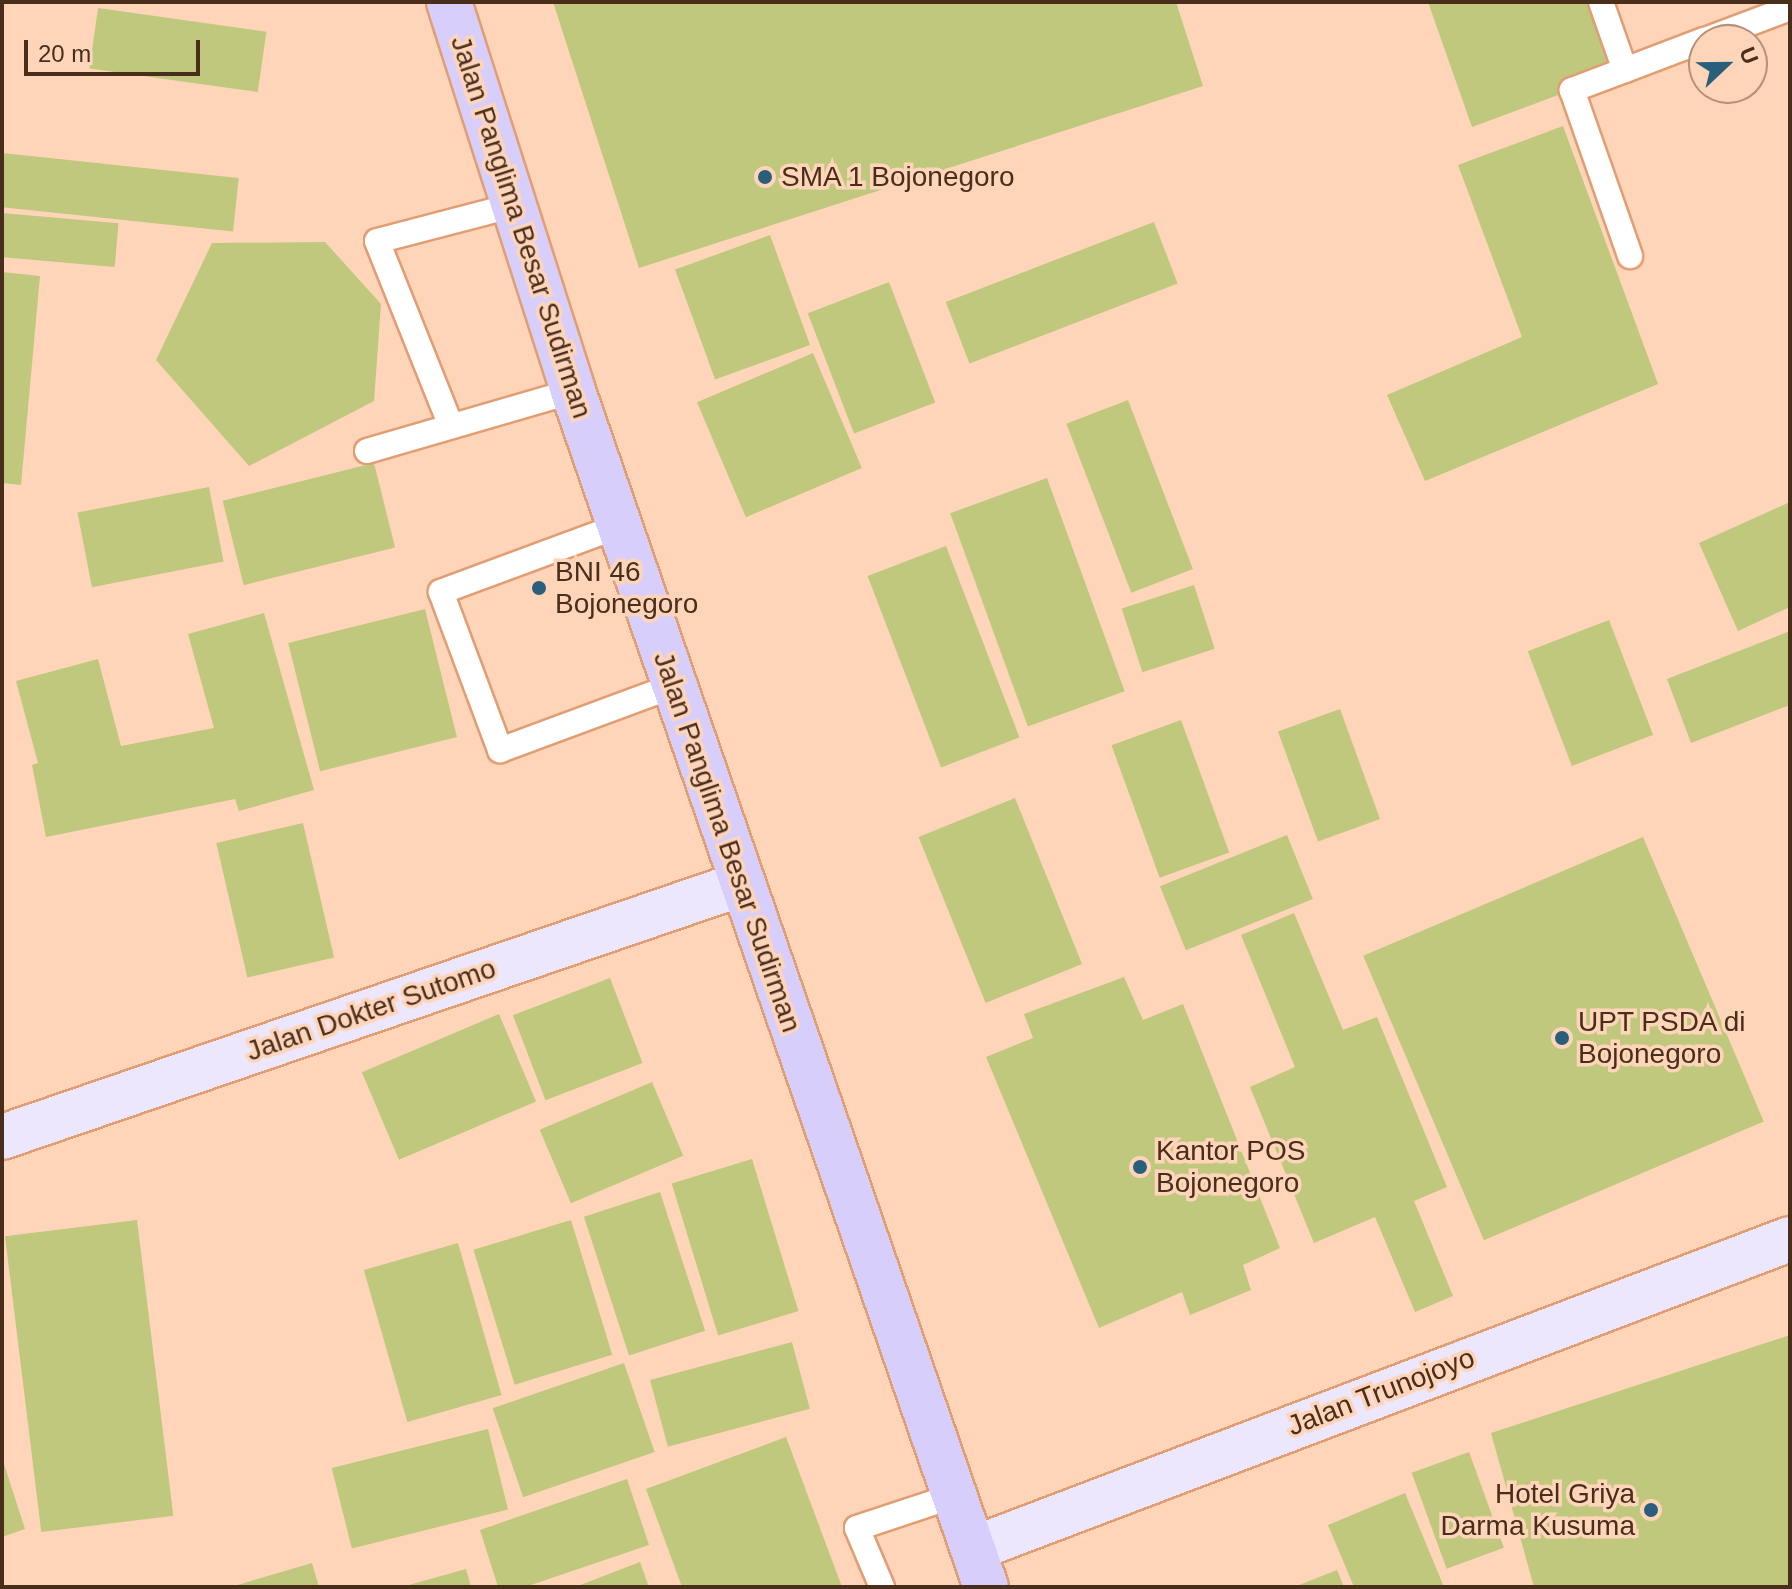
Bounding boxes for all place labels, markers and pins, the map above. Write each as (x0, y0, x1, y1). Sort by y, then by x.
place label: SMA 1 Bojonegoro (781, 160, 1016, 194)
marker: SMA 1 Bojonegoro (756, 168, 774, 186)
place label: BNI 46 Bojonegoro (555, 555, 698, 621)
marker: BNI 46 Bojonegoro (530, 579, 548, 597)
place label: UPT PSDA di Bojonegoro (1578, 1005, 1748, 1071)
marker: UPT PSDA di Bojonegoro (1553, 1029, 1571, 1047)
place label: Kantor POS Bojonegoro (1156, 1134, 1305, 1200)
marker: Kantor POS Bojonegoro (1131, 1158, 1149, 1176)
place label: Hotel Griya Darma Kusuma (1440, 1477, 1635, 1543)
marker: Hotel Griya Darma Kusuma (1642, 1501, 1660, 1519)

